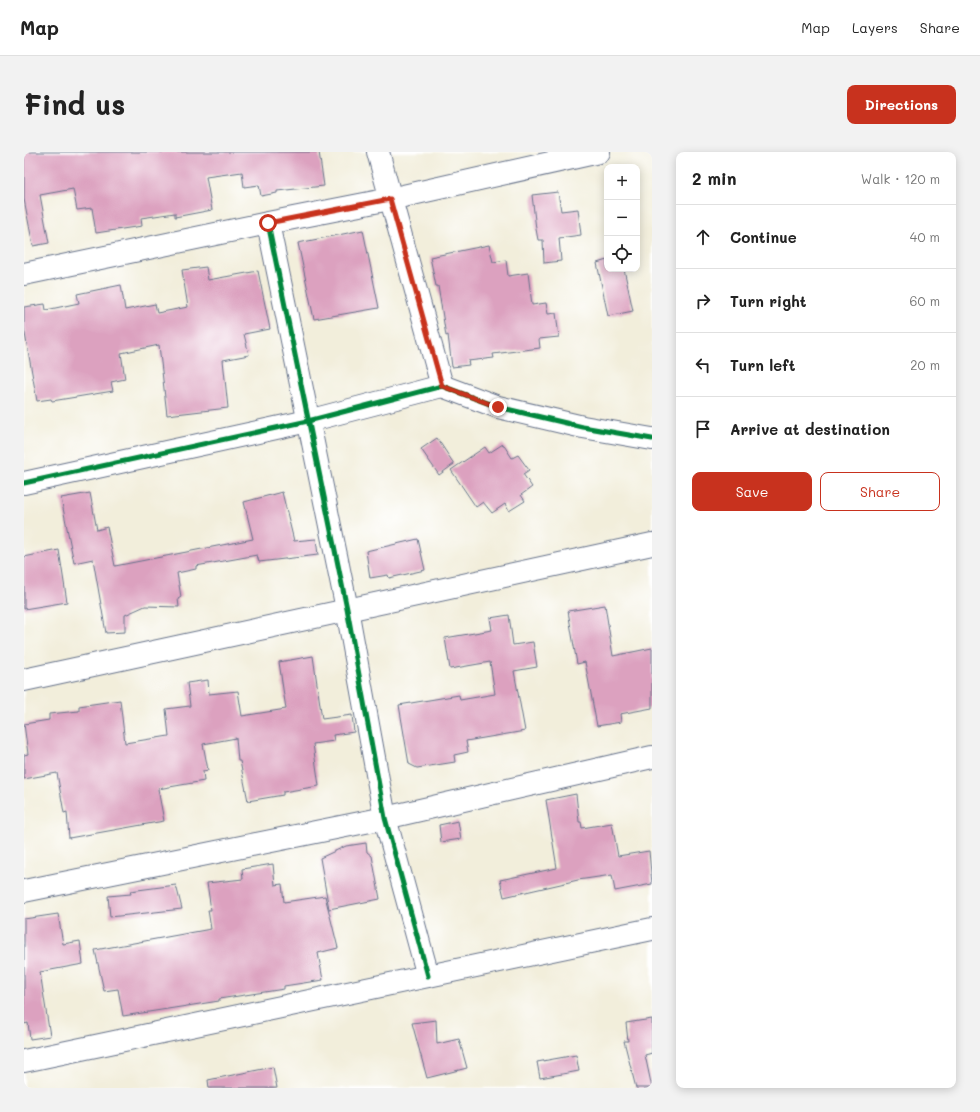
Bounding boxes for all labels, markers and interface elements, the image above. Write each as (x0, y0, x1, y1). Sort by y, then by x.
text: Map (20, 15, 59, 40)
text: Map (801, 18, 830, 37)
text: Layers (852, 18, 898, 37)
text: Share (920, 18, 960, 37)
button: Directions (847, 85, 956, 124)
text: Find us (24, 86, 125, 122)
map controls (604, 164, 640, 272)
button: + (604, 164, 640, 200)
text: 2 min (692, 167, 737, 189)
text: Walk · 120 m (861, 170, 940, 187)
button: − (604, 200, 640, 236)
route start (259, 214, 277, 232)
icon: ahead (692, 226, 714, 248)
text: Continue (730, 227, 797, 247)
text: 40 m (910, 228, 940, 245)
button: locate (604, 236, 640, 272)
icon: right (692, 290, 714, 312)
text: Turn right (730, 291, 807, 311)
text: 60 m (910, 292, 940, 309)
icon: left (692, 354, 714, 376)
text: Turn left (730, 355, 795, 375)
text: 20 m (910, 356, 940, 373)
route end (489, 398, 507, 416)
icon: arrive (692, 418, 714, 440)
text: Arrive at destination (730, 419, 890, 439)
button: Save (692, 472, 812, 511)
button: Share (820, 472, 940, 511)

